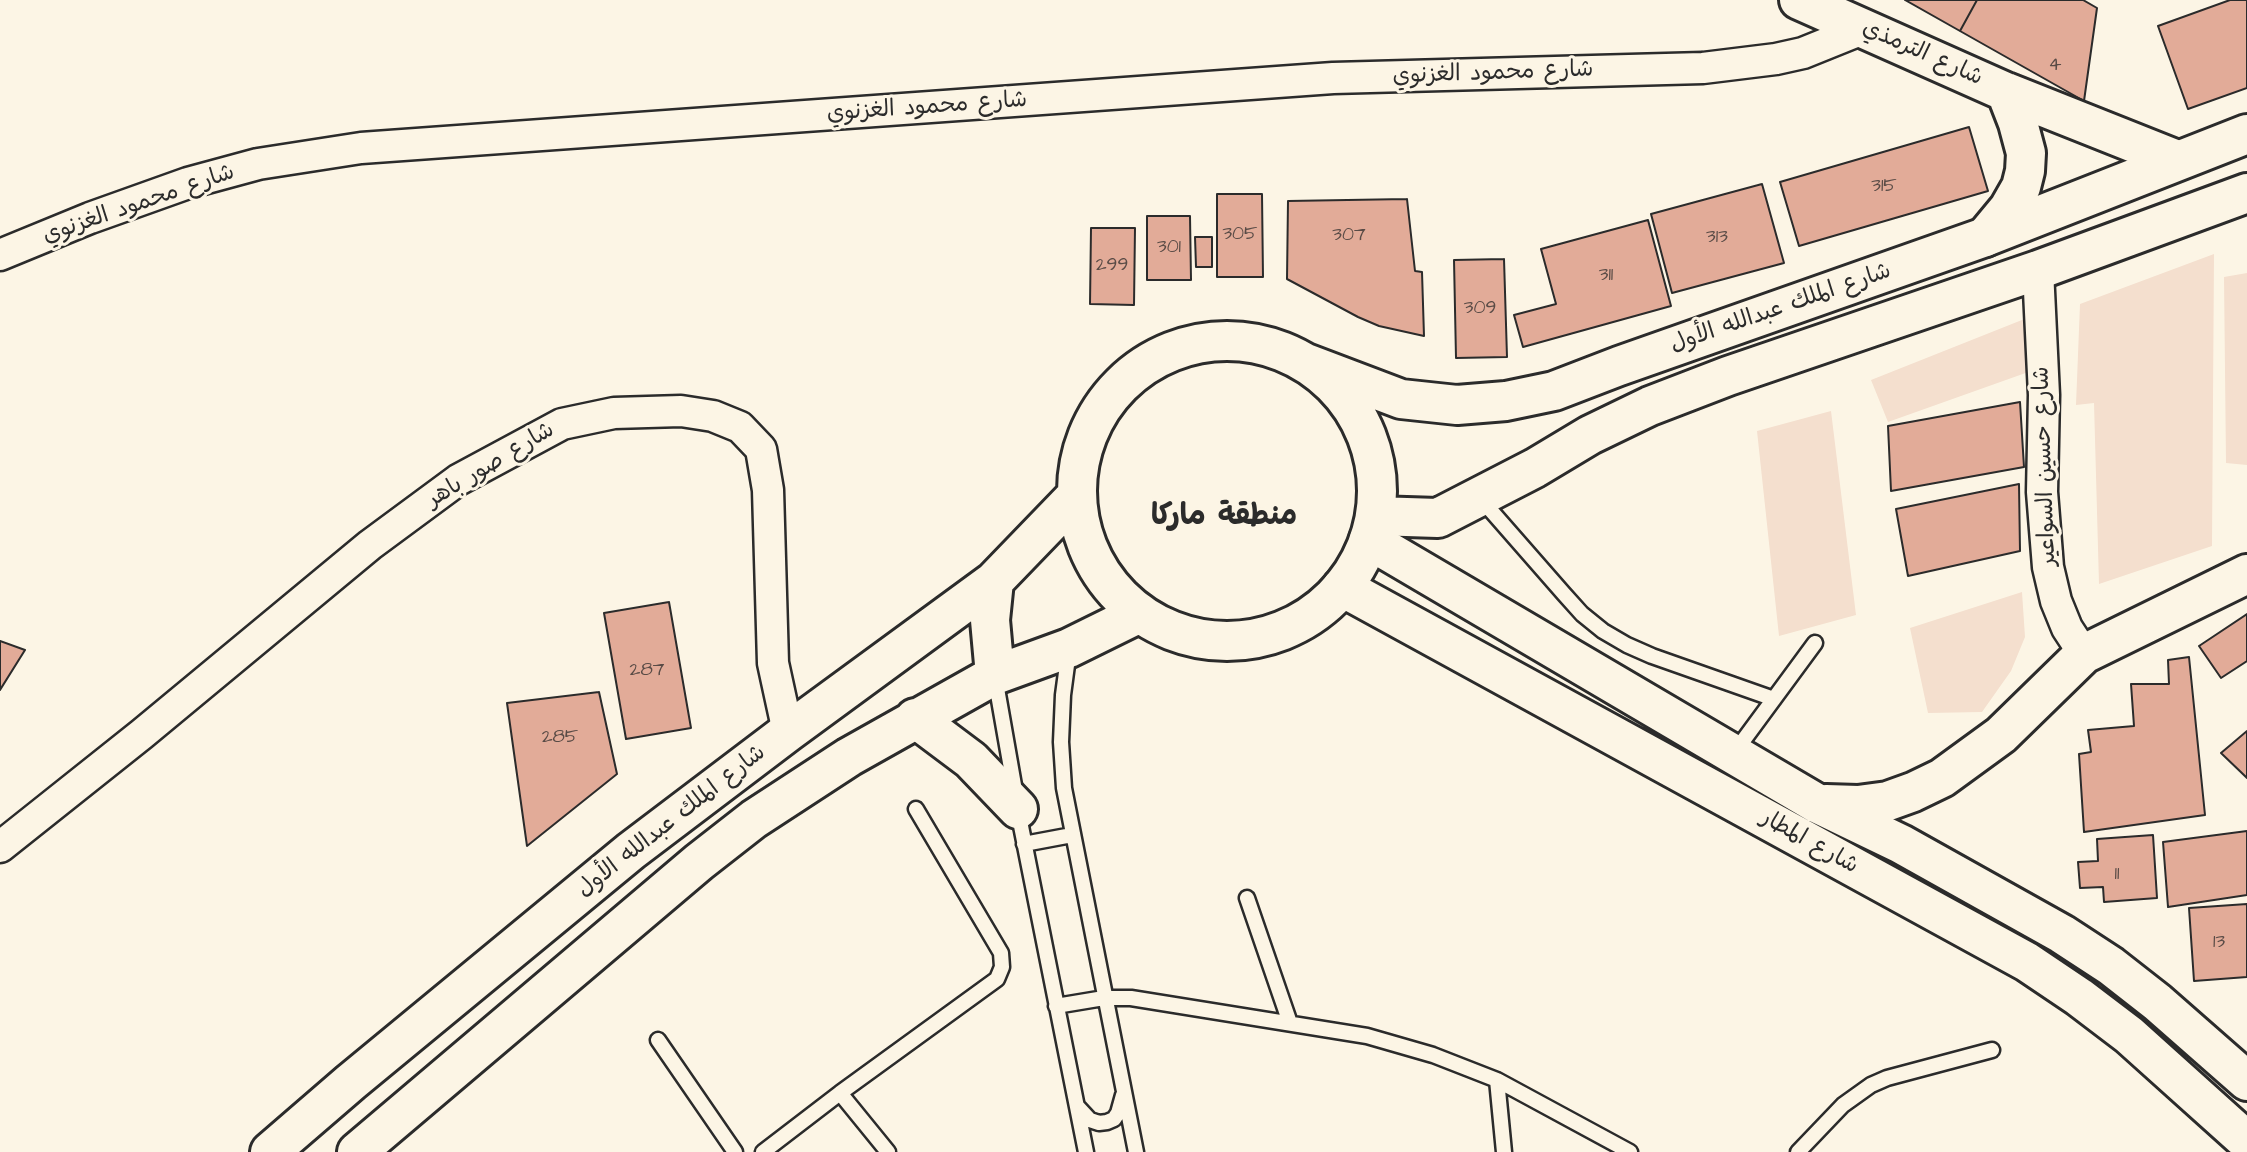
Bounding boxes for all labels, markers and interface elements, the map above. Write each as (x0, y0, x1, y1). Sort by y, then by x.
street label: شارع الترمذي (1857, 15, 1987, 93)
house number: 4 (2049, 55, 2061, 77)
street label: شارع محمود الغزنوي (1392, 57, 1594, 91)
street label: شارع محمود الغزنوي (826, 87, 1028, 129)
street label: شارع محمود الغزنوي (40, 159, 238, 251)
house number: 315 (1871, 176, 1897, 198)
house number: 305 (1222, 224, 1258, 246)
house number: 307 (1332, 225, 1366, 247)
house number: 313 (1706, 227, 1728, 249)
house number: 301 (1157, 237, 1181, 259)
house number: 299 (1096, 255, 1128, 277)
street label: شارع الملك عبدالله الأول (1667, 258, 1895, 360)
house number: 311 (1599, 265, 1613, 287)
house number: 309 (1464, 298, 1496, 320)
street label: شارع حسين السواعير (2029, 366, 2063, 566)
street label: شارع صور باهر (422, 417, 560, 515)
district label: منطقة ماركا (1151, 500, 1297, 536)
house number: 287 (630, 660, 664, 682)
house number: 285 (542, 727, 578, 749)
street label: شارع الملك عبدالله الأول (572, 740, 772, 904)
street label: شارع المطار (1755, 805, 1863, 881)
house number: 11 (2115, 864, 2119, 886)
house number: 13 (2213, 932, 2225, 954)

